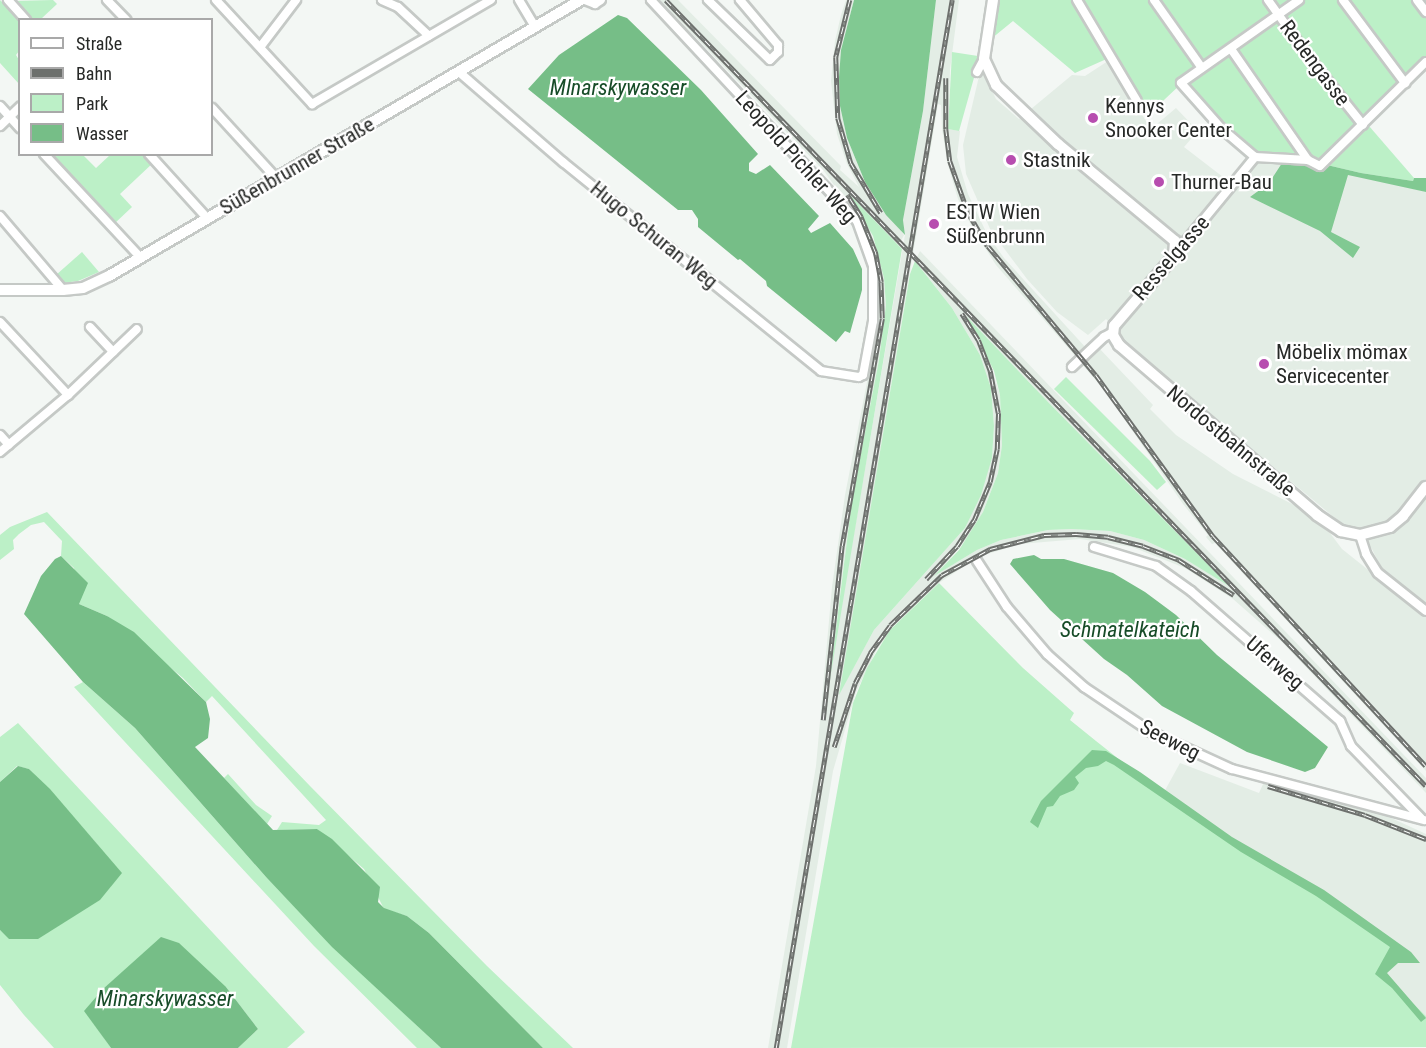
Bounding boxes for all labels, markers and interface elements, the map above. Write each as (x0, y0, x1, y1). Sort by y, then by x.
street label: Redengasse (1275, 15, 1355, 111)
legend (18, 18, 213, 156)
text: Straße (76, 33, 122, 54)
text: Bahn (76, 63, 112, 84)
water label: Mlnarskywasser (550, 75, 686, 101)
street label: Leopold Pichler Weg (730, 86, 862, 228)
text: Park (76, 93, 108, 114)
place label: Kennys Snooker Center (1105, 93, 1232, 143)
marker: Kennys Snooker Center (1086, 111, 1100, 125)
street label: Süßenbrunner Straße (215, 112, 379, 220)
text: Wasser (76, 123, 128, 144)
place label: Stastnik (1023, 147, 1090, 173)
marker: Stastnik (1004, 153, 1018, 167)
place label: Thurner-Bau (1171, 169, 1272, 195)
marker: Thurner-Bau (1152, 175, 1166, 189)
street label: Hugo Schuran Weg (585, 176, 723, 294)
place label: ESTW Wien Süßenbrunn (946, 199, 1045, 249)
street label: Resselgasse (1127, 210, 1215, 306)
marker: ESTW Wien Süßenbrunn (927, 217, 941, 231)
place label: Möbelix mömax Servicecenter (1276, 339, 1408, 389)
marker: Möbelix mömax Servicecenter (1257, 357, 1271, 371)
street label: Nordostbahnstraße (1162, 380, 1300, 502)
water label: Schmatelkateich (1060, 617, 1200, 643)
street label: Uferweg (1241, 631, 1309, 695)
street label: Seeweg (1136, 714, 1204, 766)
water label: Minarskywasser (97, 986, 233, 1012)

